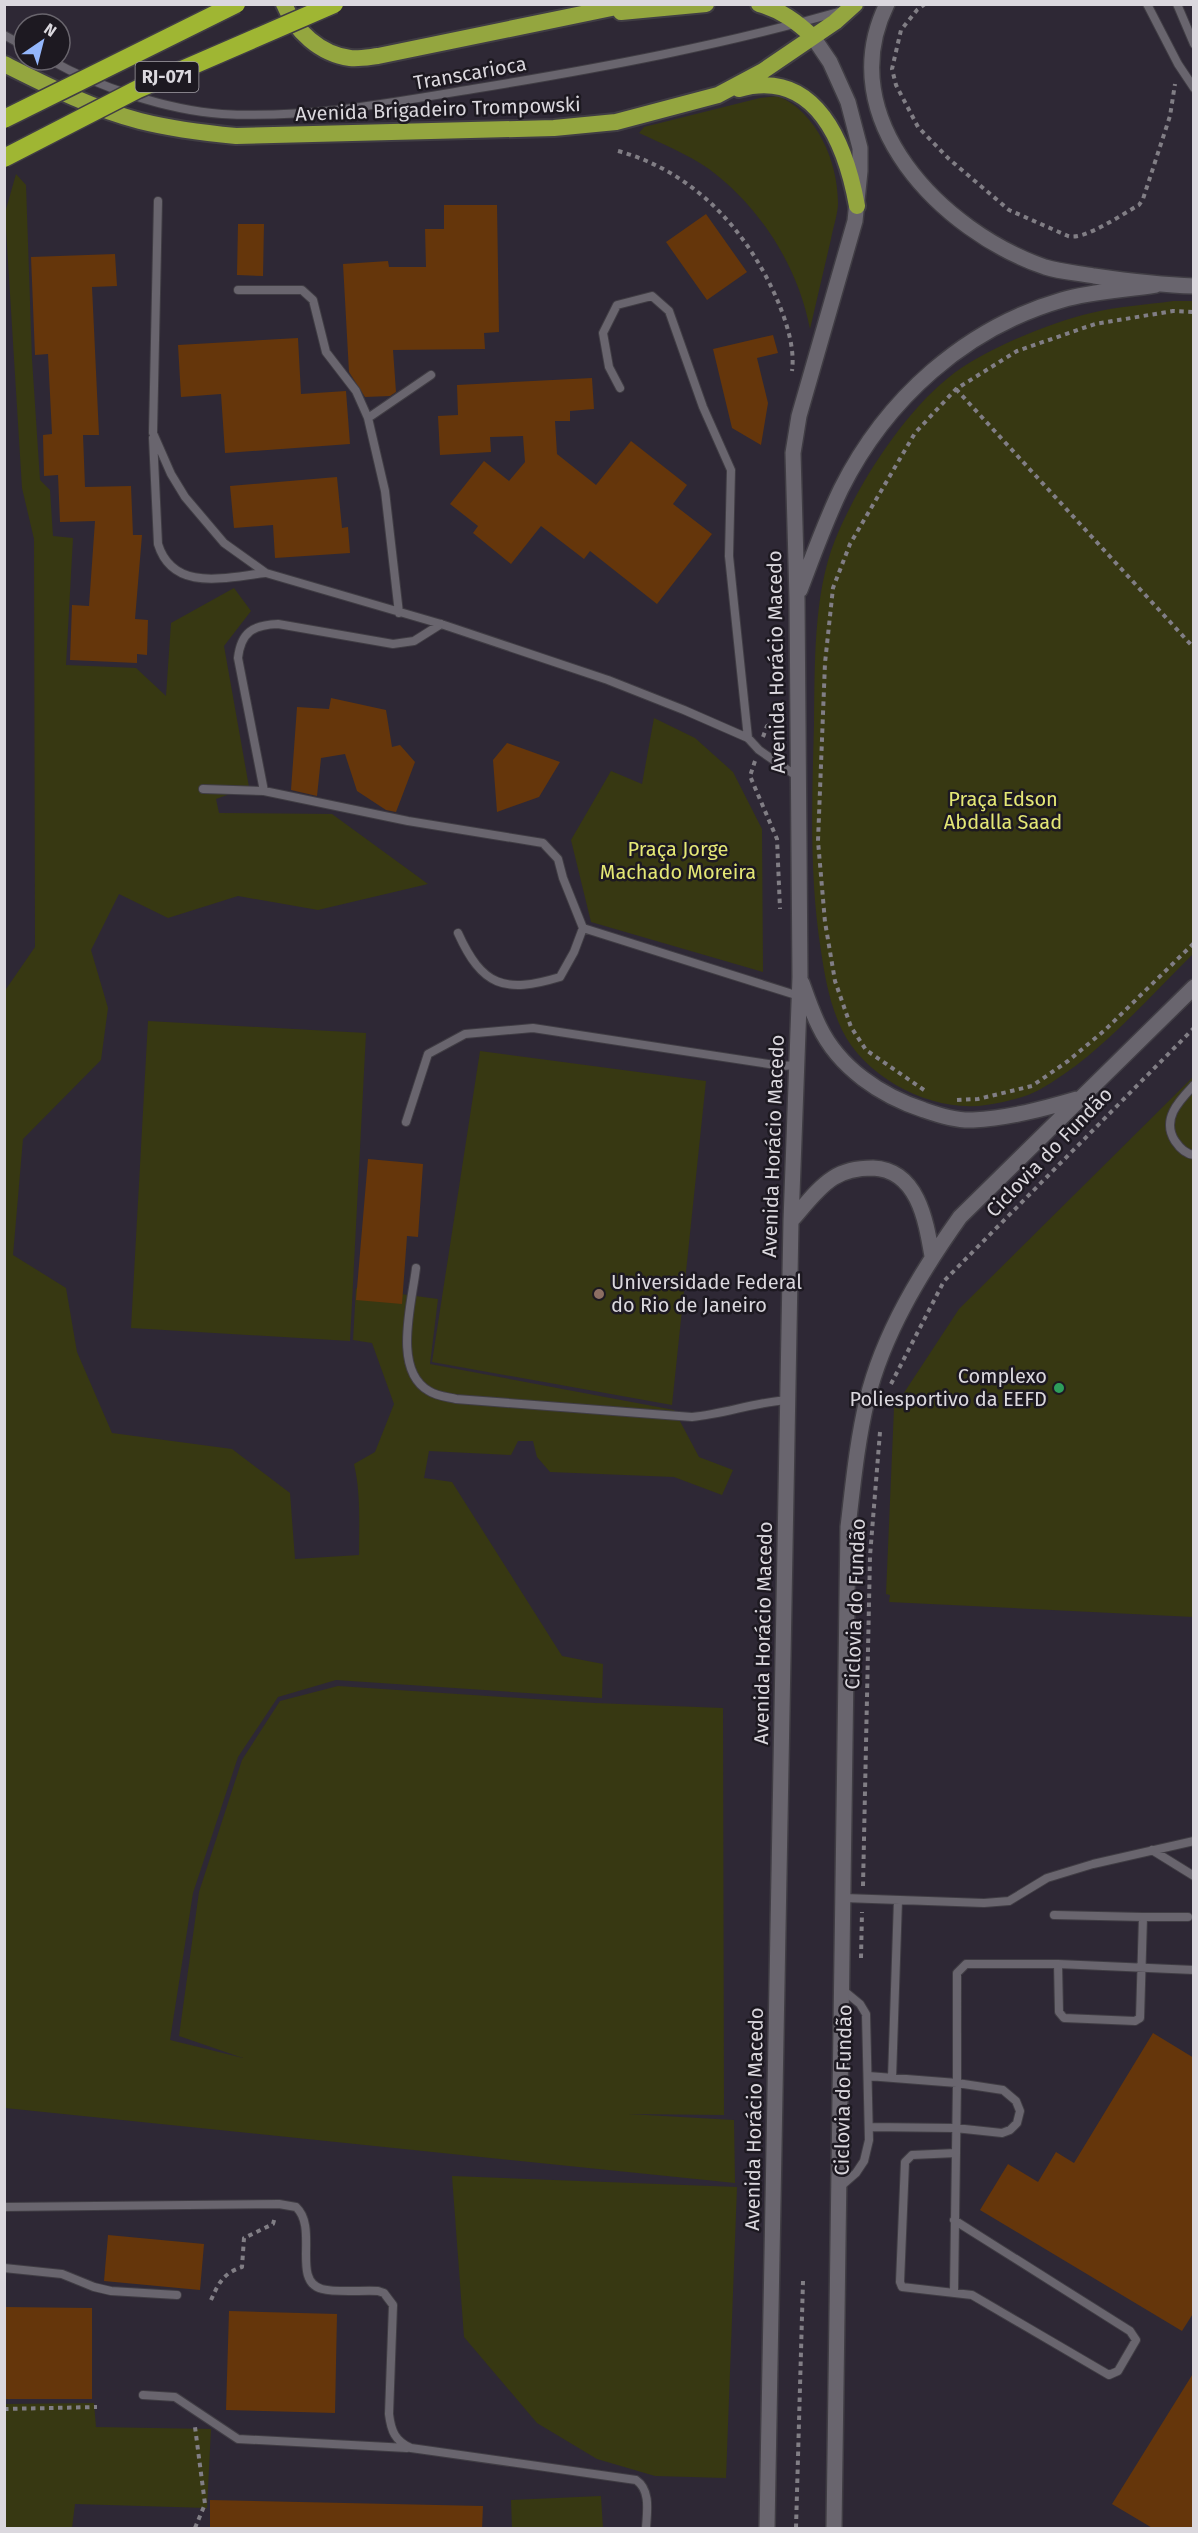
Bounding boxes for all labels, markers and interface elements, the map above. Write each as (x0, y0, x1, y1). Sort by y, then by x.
north arrow (12, 12, 72, 72)
text: N (41, 19, 60, 41)
street label: Transcarioca (412, 51, 528, 95)
road number: RJ-071 (136, 62, 198, 92)
street label: Avenida Brigadeiro Trompowski (295, 92, 581, 126)
street label: Avenida Horácio Macedo (762, 550, 790, 774)
park label: Praça Edson Abdalla Saad (944, 787, 1062, 834)
park label: Praça Jorge Machado Moreira (600, 837, 756, 884)
street label: Avenida Horácio Macedo (757, 1034, 789, 1258)
street label: Ciclovia do Fundão (981, 1082, 1117, 1222)
place label: Universidade Federal do Rio de Janeiro (611, 1270, 802, 1317)
marker: Universidade Federal do Rio de Janeiro (592, 1287, 606, 1301)
place label: Complexo Poliesportivo da EEFD (849, 1364, 1047, 1411)
marker: Complexo Poliesportivo da EEFD (1052, 1381, 1066, 1395)
street label: Ciclovia do Fundão (840, 1518, 870, 1690)
street label: Avenida Horácio Macedo (749, 1521, 777, 1745)
street label: Ciclovia do Fundão (830, 2004, 856, 2176)
street label: Avenida Horácio Macedo (740, 2007, 768, 2231)

